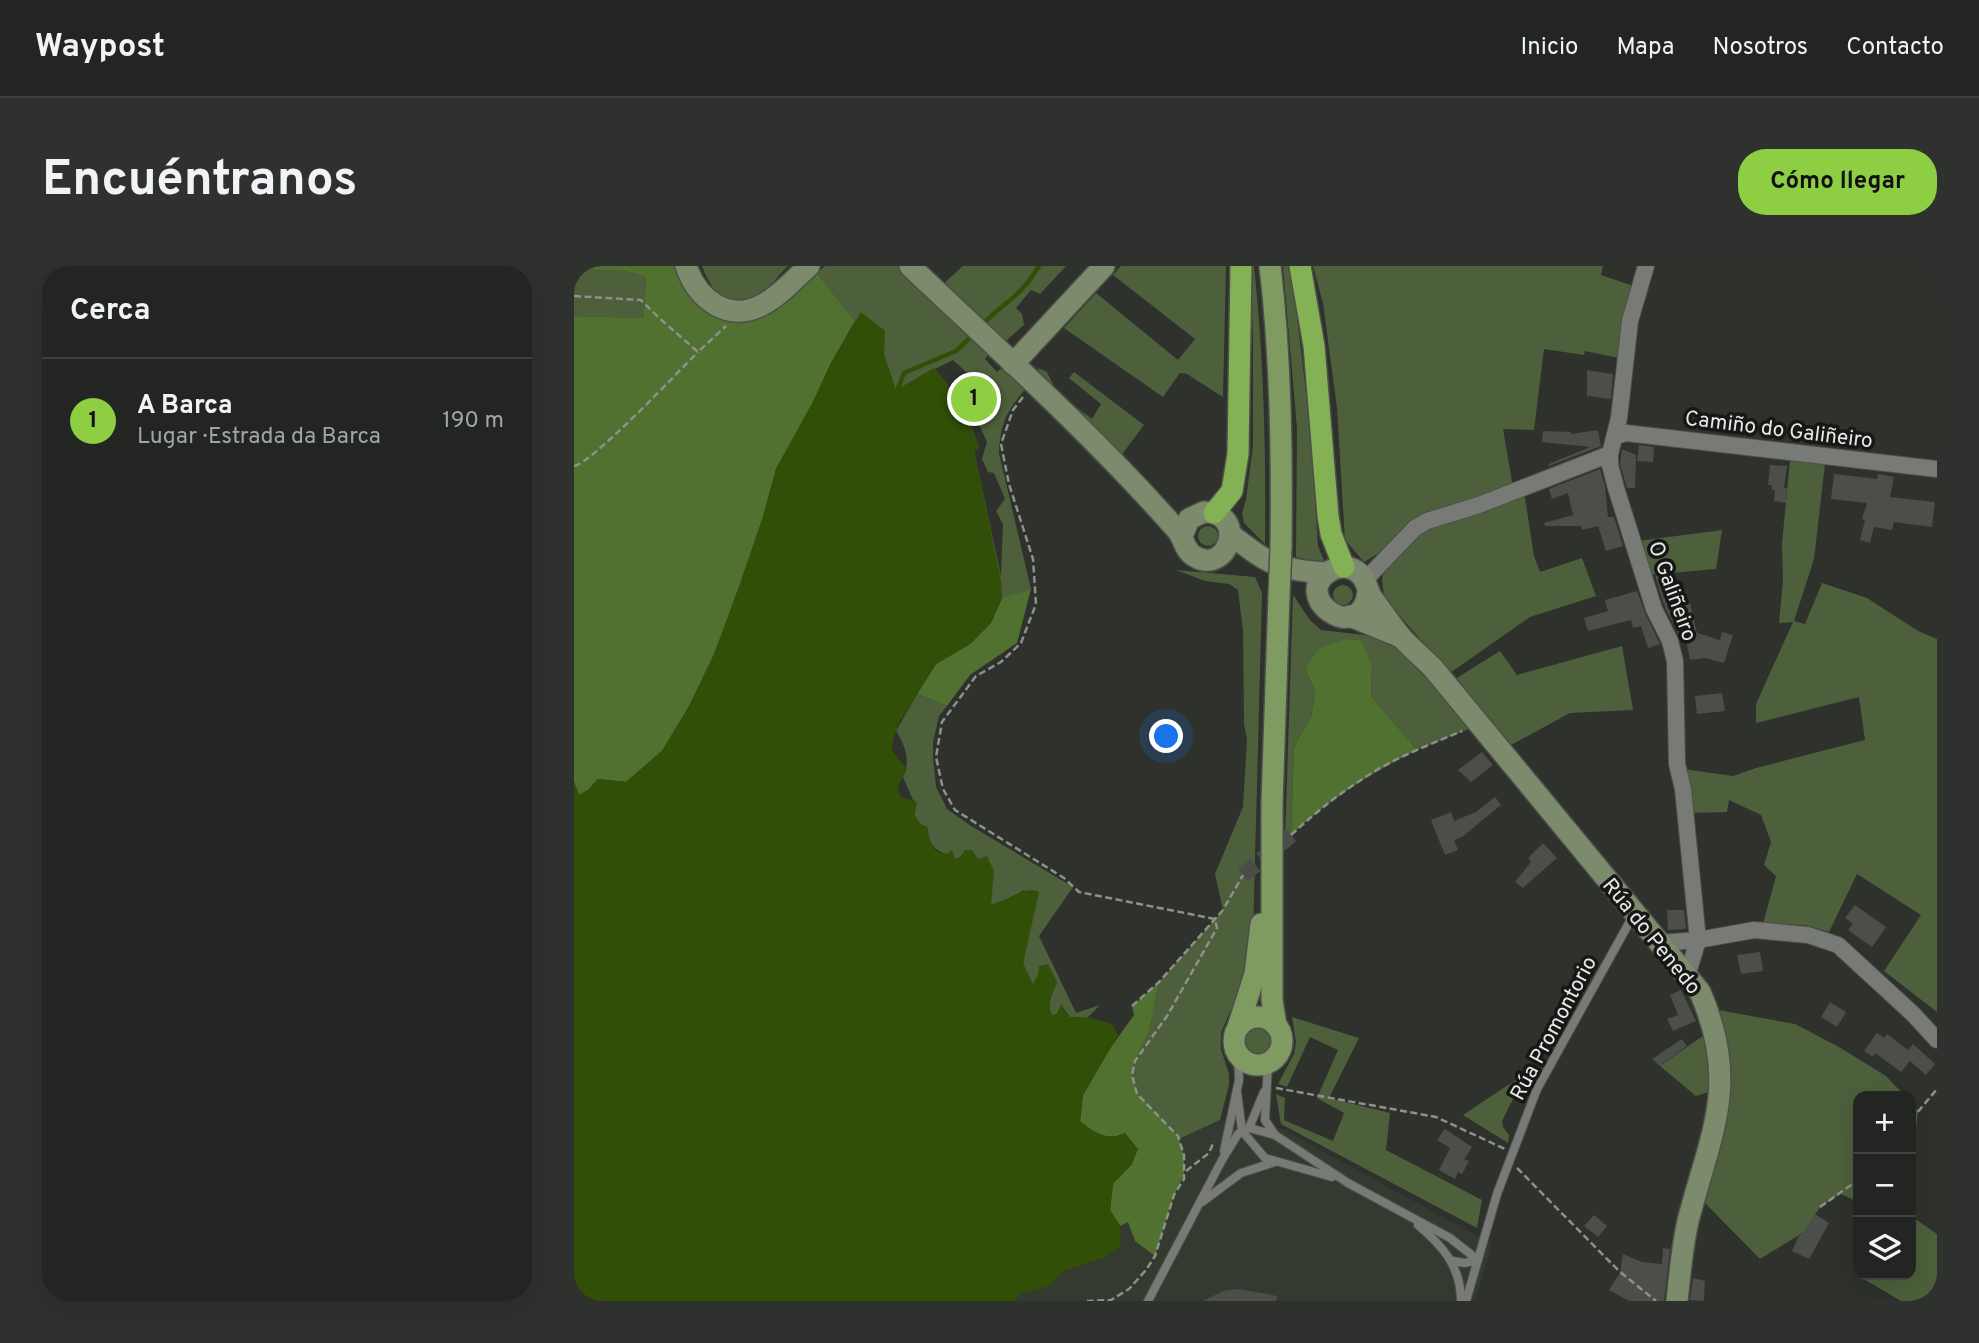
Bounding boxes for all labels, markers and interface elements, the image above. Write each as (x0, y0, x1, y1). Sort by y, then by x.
text: Waypost (35, 27, 165, 69)
text: Inicio (1521, 33, 1578, 63)
text: Mapa (1616, 33, 1675, 63)
text: Nosotros (1713, 33, 1808, 63)
text: Contacto (1846, 33, 1944, 63)
button: Cómo llegar (1738, 149, 1937, 215)
text: Encuéntranos (42, 151, 357, 213)
text: Cerca (70, 293, 150, 330)
pin: 1 (951, 373, 997, 425)
text: A Barca (137, 390, 232, 423)
street label: Camiño do Galiñeiro (1683, 406, 1874, 455)
text: 1 (88, 407, 98, 436)
text: 190 m (442, 407, 504, 436)
text: Lugar · Estrada da Barca (137, 423, 381, 452)
street label: O Galiñeiro (1641, 538, 1702, 645)
your location (1149, 719, 1183, 753)
street label: Rúa do Penedo (1596, 873, 1706, 1001)
street label: Rúa Promontorio (1505, 952, 1604, 1106)
map controls (1853, 1091, 1916, 1280)
button: + (1853, 1091, 1916, 1154)
button: − (1853, 1154, 1916, 1217)
button: layers (1853, 1217, 1916, 1280)

